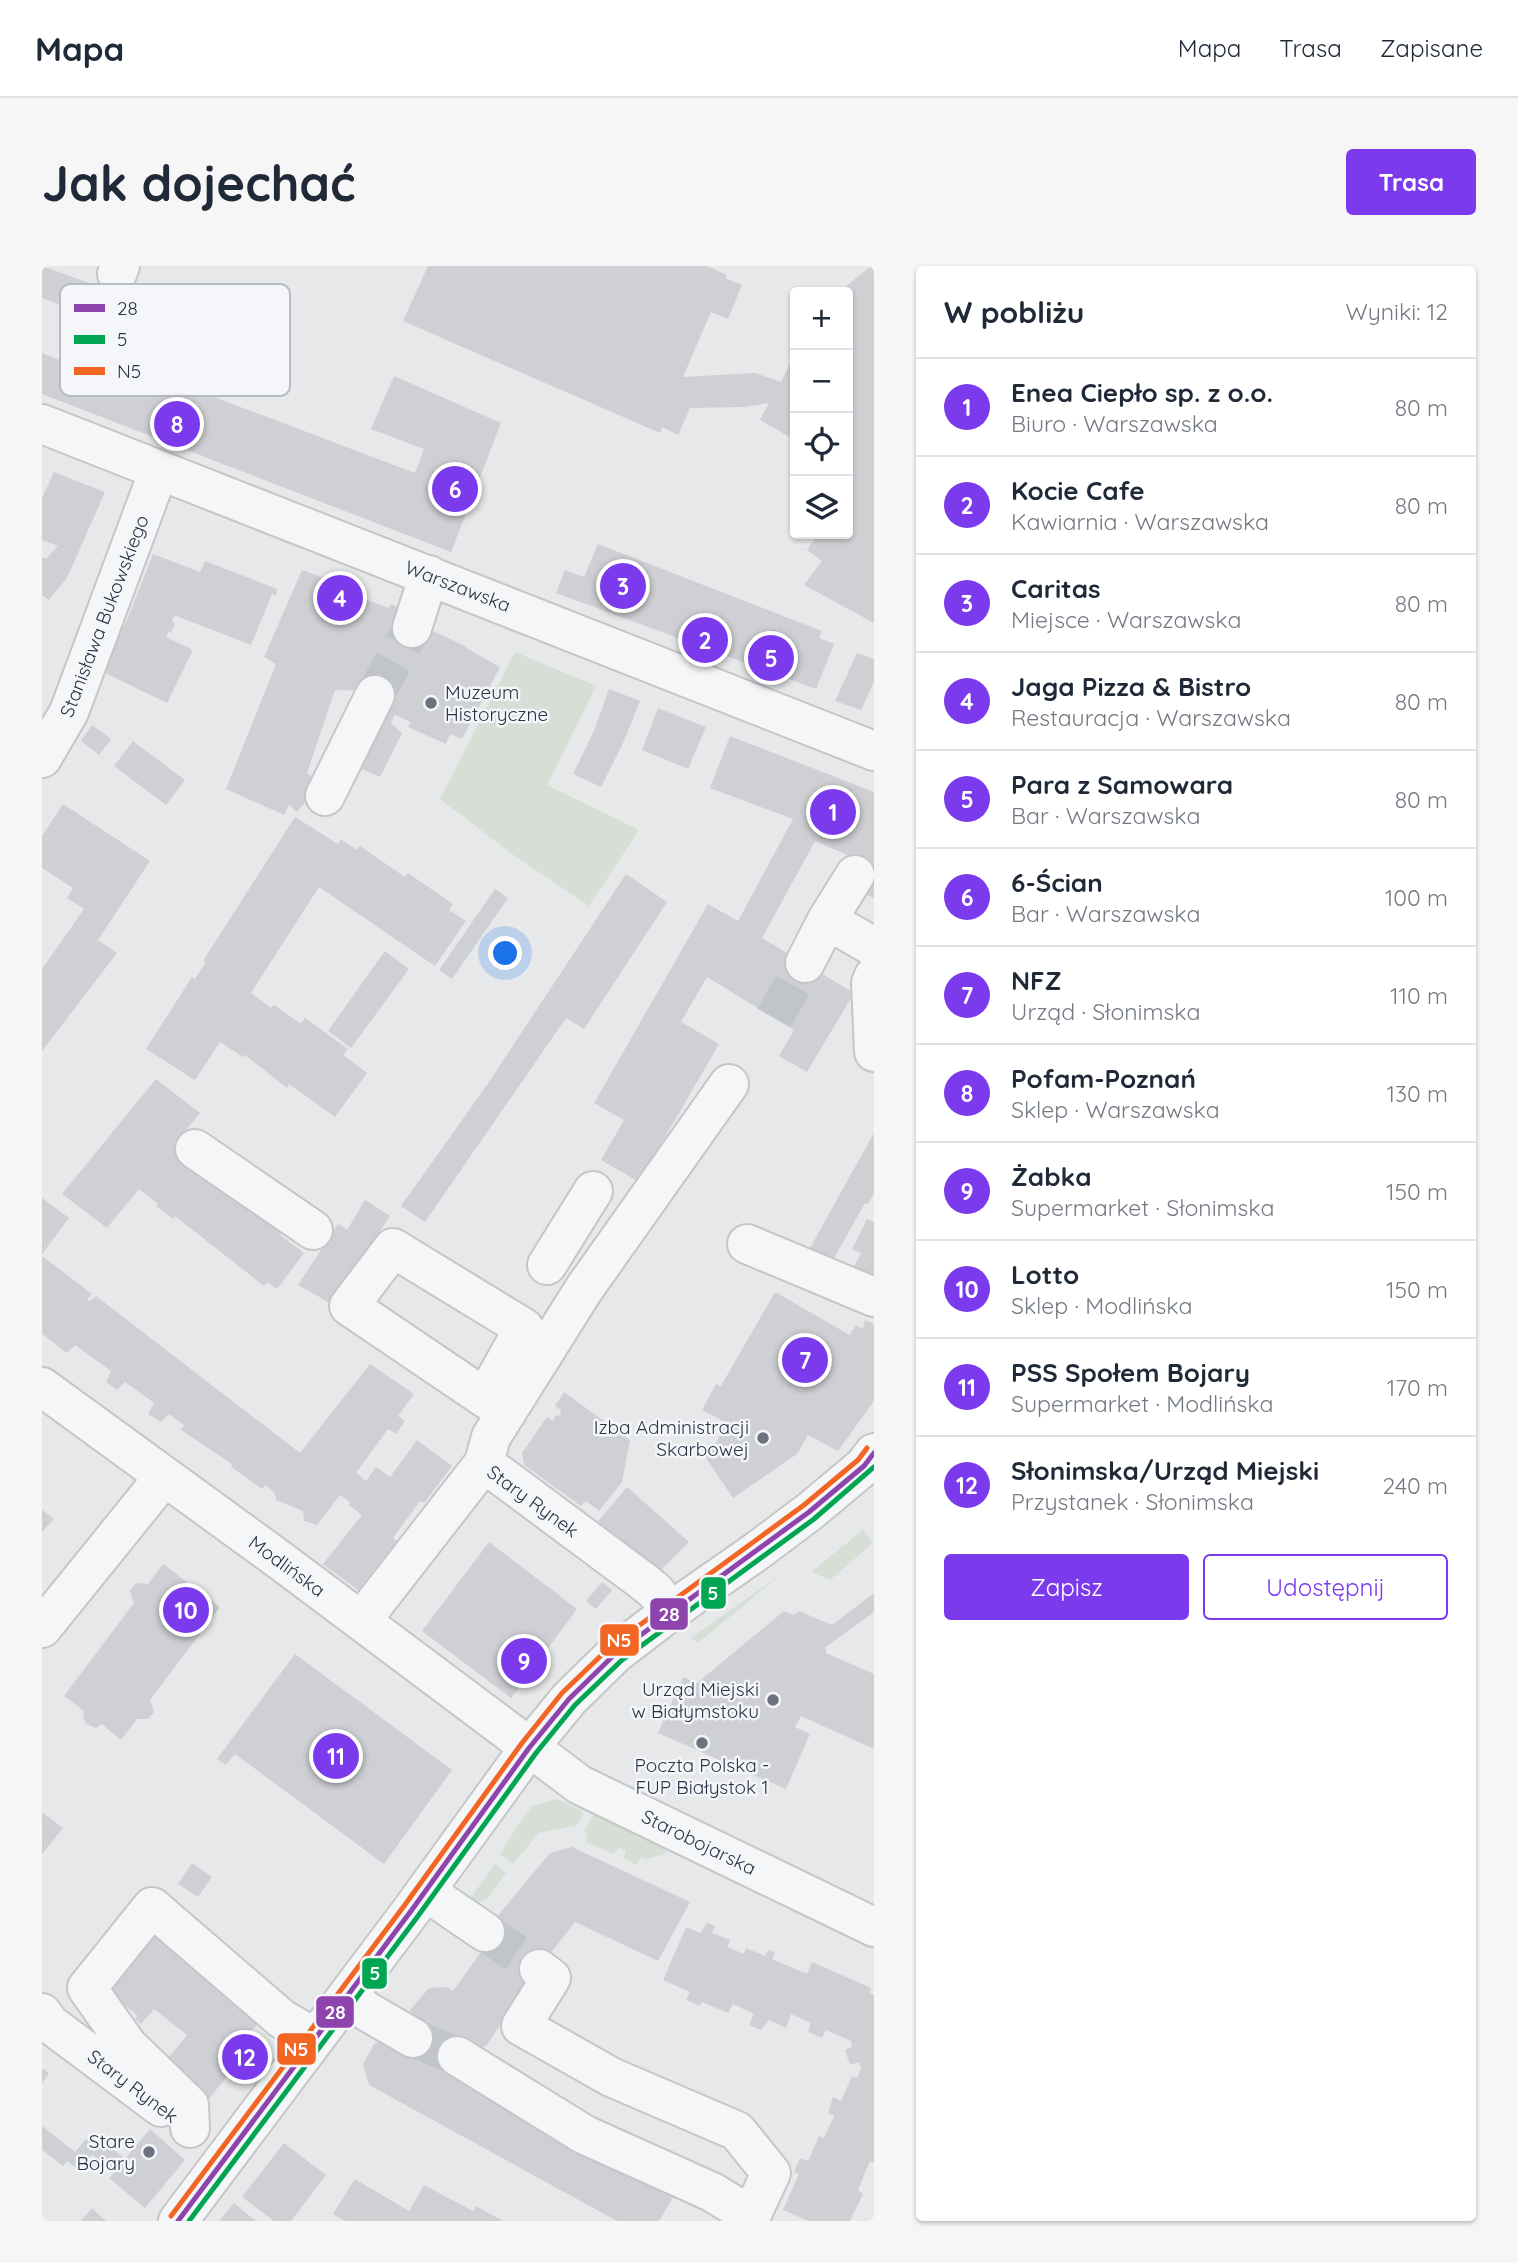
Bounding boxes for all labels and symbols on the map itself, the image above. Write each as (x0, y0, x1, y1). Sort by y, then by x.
legend (60, 284, 290, 396)
text: 28 (117, 296, 138, 320)
text: 5 (117, 327, 127, 351)
text: N5 (117, 359, 141, 383)
pin: 8 (154, 398, 200, 450)
pin: 6 (432, 463, 478, 515)
street label: Stanisława Bukowskiego (54, 511, 154, 721)
street label: Warszawska (402, 555, 514, 617)
pin: 3 (600, 560, 646, 612)
pin: 4 (317, 572, 363, 624)
pin: 2 (682, 614, 728, 666)
pin: 5 (748, 632, 794, 684)
place label: Muzeum Historyczne (445, 680, 548, 726)
marker: Muzeum Historyczne (423, 695, 439, 711)
pin: 1 (810, 786, 856, 838)
your location (488, 936, 522, 970)
pin: 7 (782, 1334, 828, 1386)
place label: Izba Administracji Skarbowej (594, 1415, 749, 1461)
marker: Izba Administracji Skarbowej (755, 1430, 771, 1446)
street label: Stary Rynek (483, 1460, 583, 1542)
street label: Modlińska (244, 1530, 330, 1602)
line badge: 5 (700, 1576, 727, 1610)
text: 5 (708, 1581, 718, 1605)
pin: 10 (163, 1584, 209, 1636)
line badge: 28 (649, 1597, 689, 1631)
text: 28 (658, 1602, 680, 1626)
line badge: N5 (599, 1623, 640, 1657)
text: N5 (607, 1628, 631, 1652)
pin: 9 (501, 1635, 547, 1687)
place label: Urząd Miejski w Białymstoku (631, 1677, 759, 1723)
marker: Urząd Miejski w Białymstoku (765, 1692, 781, 1708)
pin: 11 (313, 1730, 359, 1782)
marker: Poczta Polska - FUP Białystok 1 (694, 1735, 710, 1751)
place label: Poczta Polska - FUP Białystok 1 (635, 1753, 769, 1799)
street label: Starobojarska (638, 1804, 760, 1880)
line badge: 5 (361, 1957, 388, 1990)
text: 5 (370, 1961, 380, 1985)
line badge: 28 (315, 1995, 355, 2029)
text: 28 (324, 2000, 346, 2024)
pin: 12 (222, 2031, 268, 2083)
line badge: N5 (276, 2032, 317, 2066)
text: N5 (284, 2037, 308, 2061)
street label: Stary Rynek (83, 2044, 183, 2128)
place label: Stare Bojary (76, 2129, 135, 2175)
marker: Stare Bojary (141, 2144, 157, 2160)

